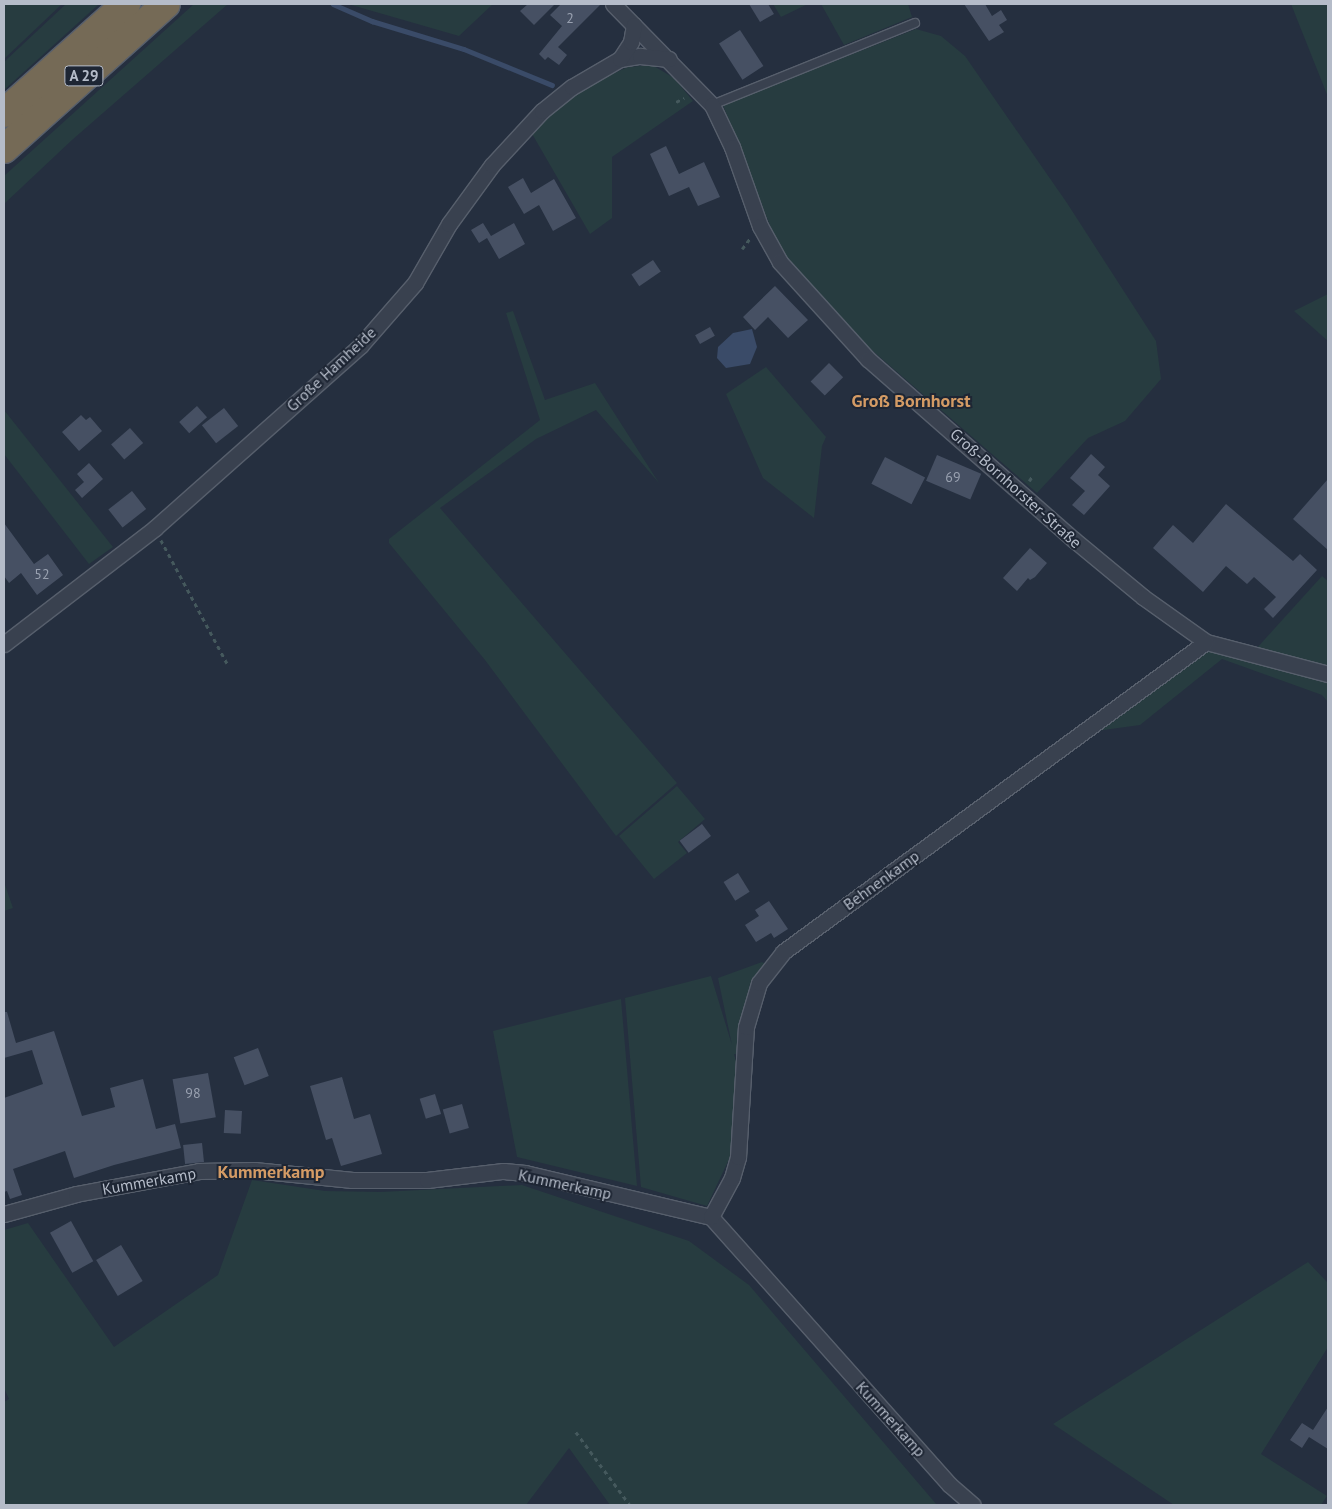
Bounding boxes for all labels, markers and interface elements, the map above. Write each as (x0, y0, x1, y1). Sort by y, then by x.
house number: 2 (566, 10, 574, 26)
road number: A 29 (64, 64, 104, 88)
street label: Große Hamheide (282, 323, 380, 415)
district label: Groß Bornhorst (852, 390, 970, 412)
street label: Groß-Bornhorster-Straße (946, 424, 1086, 552)
house number: 69 (945, 469, 961, 485)
house number: 52 (34, 566, 50, 582)
street label: Behnenkamp (839, 846, 923, 914)
house number: 98 (185, 1085, 201, 1101)
district label: Kummerkamp (218, 1161, 324, 1183)
street label: Kummerkamp (101, 1163, 197, 1199)
street label: Kummerkamp (517, 1165, 613, 1203)
street label: Kummerkamp (852, 1377, 930, 1461)

